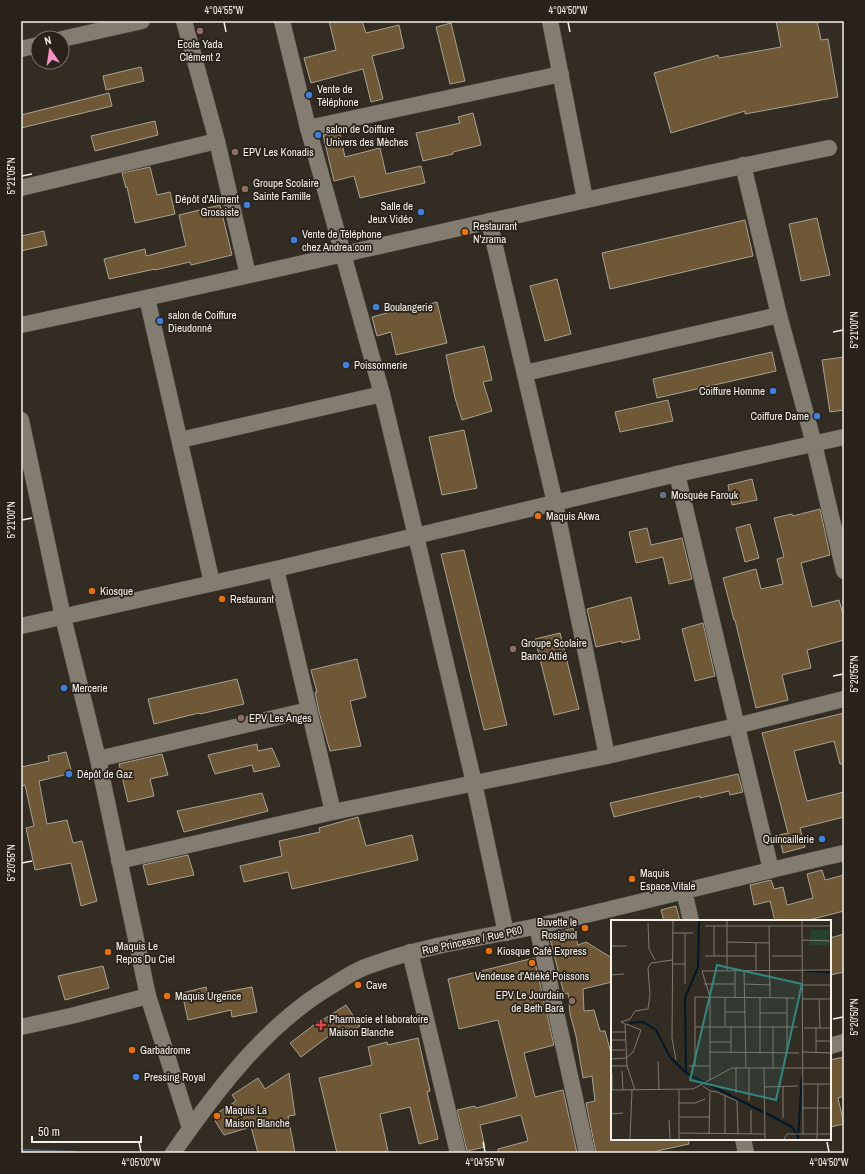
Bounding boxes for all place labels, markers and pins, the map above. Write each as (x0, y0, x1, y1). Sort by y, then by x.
marker: Ecole Yada Clément 2 (195, 26, 205, 36)
place label: Ecole Yada Clément 2 (177, 37, 223, 64)
place label: Vente de Téléphone (317, 82, 359, 109)
marker: Vente de Téléphone (304, 90, 314, 100)
place label: salon de Coiffure Univers des Mèches (326, 122, 409, 149)
marker: salon de Coiffure Univers des Mèches (313, 130, 323, 140)
place label: EPV Les Konadis (243, 145, 314, 159)
marker: EPV Les Konadis (230, 147, 240, 157)
place label: Groupe Scolaire Sainte Famille (253, 176, 319, 203)
marker: Groupe Scolaire Sainte Famille (240, 184, 250, 194)
place label: Dépôt d'Aliment Grossiste (175, 192, 239, 219)
place label: Salle de Jeux Vidéo (368, 199, 413, 226)
marker: Dépôt d'Aliment Grossiste (242, 200, 252, 210)
marker: Salle de Jeux Vidéo (416, 207, 426, 217)
place label: Restaurant N'zrama (473, 219, 518, 246)
place label: Vente de Téléphone chez Andrea.com (302, 227, 382, 254)
marker: Restaurant N'zrama (460, 227, 470, 237)
marker: Vente de Téléphone chez Andrea.com (289, 235, 299, 245)
place label: Boulangerie (384, 300, 433, 314)
marker: Boulangerie (371, 302, 381, 312)
place label: salon de Coiffure Dieudonné (168, 308, 237, 335)
marker: salon de Coiffure Dieudonné (155, 316, 165, 326)
place label: Poissonnerie (354, 358, 407, 372)
marker: Poissonnerie (341, 360, 351, 370)
place label: Coiffure Homme (699, 384, 765, 398)
marker: Coiffure Homme (768, 386, 778, 396)
place label: Coiffure Dame (751, 409, 809, 423)
marker: Coiffure Dame (812, 411, 822, 421)
place label: Mosquée Farouk (671, 488, 739, 502)
marker: Mosquée Farouk (658, 490, 668, 500)
place label: Maquis Akwa (546, 509, 600, 523)
marker: Maquis Akwa (533, 511, 543, 521)
place label: Kiosque (100, 584, 133, 598)
marker: Kiosque (87, 586, 97, 596)
place label: Restaurant (230, 592, 275, 606)
marker: Restaurant (217, 594, 227, 604)
place label: Groupe Scolaire Banco Attié (521, 636, 587, 663)
marker: Groupe Scolaire Banco Attié (508, 644, 518, 654)
place label: Mercerie (72, 681, 108, 695)
marker: Mercerie (59, 683, 69, 693)
place label: EPV Les Anges (249, 711, 312, 725)
marker: EPV Les Anges (236, 713, 246, 723)
place label: Dépôt de Gaz (77, 767, 133, 781)
marker: Dépôt de Gaz (64, 769, 74, 779)
place label: Quincaillerie (763, 832, 814, 846)
marker: Quincaillerie (817, 834, 827, 844)
place label: Maquis Espace Vitale (640, 866, 696, 893)
marker: Maquis Espace Vitale (627, 874, 637, 884)
place label: Buvette le Rosignol (537, 915, 577, 942)
marker: Buvette le Rosignol (580, 923, 590, 933)
place label: Maquis Le Repos Du Ciel (116, 939, 175, 966)
place label: Kiosque Café Express (497, 944, 587, 958)
marker: Kiosque Café Express (484, 946, 494, 956)
marker: Maquis Le Repos Du Ciel (103, 947, 113, 957)
marker: Vendeuse d'Atiéké Poissons (527, 958, 537, 968)
place label: Vendeuse d'Atiéké Poissons (475, 969, 590, 983)
place label: Cave (366, 978, 387, 992)
marker: Cave (353, 980, 363, 990)
place label: EPV Le Jourdain de Beth Bara (496, 988, 564, 1015)
place label: Maquis Urgence (175, 989, 241, 1003)
marker: Maquis Urgence (162, 991, 172, 1001)
marker: EPV Le Jourdain de Beth Bara (567, 996, 577, 1006)
place label: Pharmacie et laboratoire Maison Blanche (329, 1012, 428, 1039)
marker: Pharmacie et laboratoire Maison Blanche (316, 1020, 326, 1030)
place label: Garbadrome (140, 1043, 191, 1057)
marker: Garbadrome (127, 1045, 137, 1055)
place label: Pressing Royal (144, 1070, 205, 1084)
marker: Pressing Royal (131, 1072, 141, 1082)
place label: Maquis La Maison Blanche (225, 1103, 290, 1130)
marker: Maquis La Maison Blanche (212, 1111, 222, 1121)

